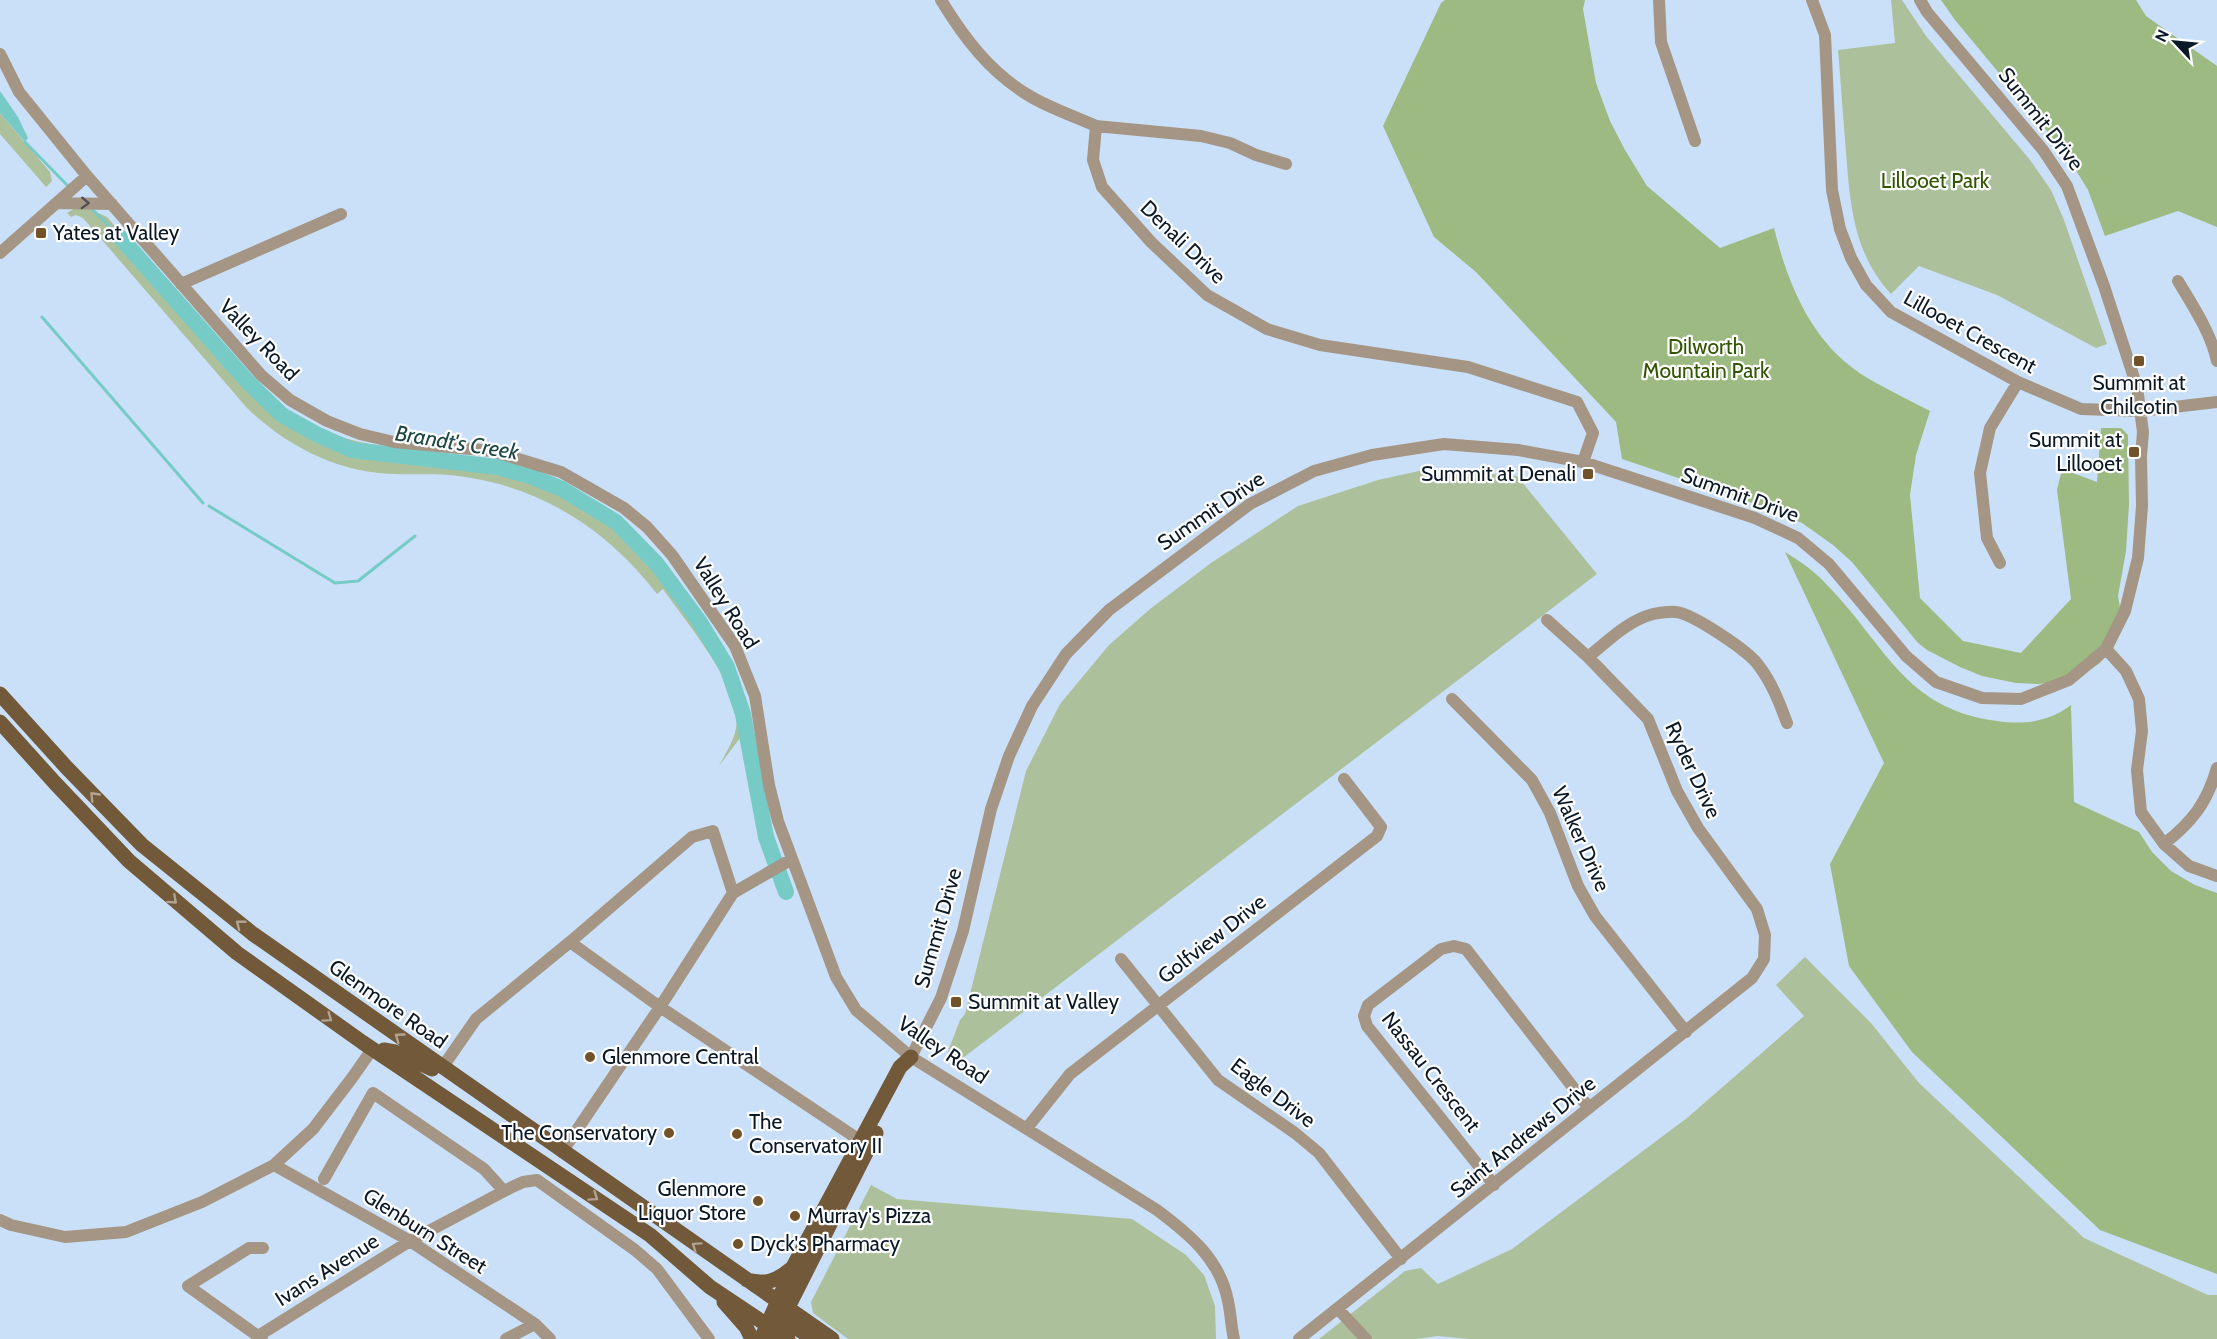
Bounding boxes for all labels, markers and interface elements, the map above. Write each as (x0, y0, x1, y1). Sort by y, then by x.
north arrow (2145, 12, 2205, 72)
text: N (2151, 26, 2173, 45)
street label: Summit Drive (1994, 62, 2089, 175)
park label: Lillooet Park (1881, 168, 1990, 193)
street label: Denali Drive (1135, 195, 1231, 289)
one-way arrow (80, 196, 89, 209)
place label: Yates at Valley (52, 220, 180, 245)
marker: Yates at Valley (34, 226, 48, 240)
street label: Lillooet Crescent (1900, 285, 2041, 378)
street label: Valley Road (214, 294, 304, 386)
park label: Dilworth Mountain Park (1643, 334, 1770, 383)
marker: Summit at Chilcotin (2132, 354, 2146, 368)
place label: Summit at Chilcotin (2092, 370, 2186, 419)
water label: Brandt's Creek (393, 419, 521, 466)
place label: Summit at Lillooet (2029, 427, 2122, 476)
marker: Summit at Lillooet (2127, 445, 2141, 459)
place label: Summit at Denali (1421, 461, 1576, 486)
street label: Summit Drive (1678, 462, 1803, 527)
street label: Summit Drive (1153, 466, 1269, 555)
marker: Summit at Denali (1581, 467, 1595, 481)
street label: Valley Road (688, 552, 764, 653)
street label: Ryder Drive (1660, 717, 1727, 822)
street label: Walker Drive (1547, 782, 1616, 895)
one-way arrow (91, 792, 102, 803)
street label: Summit Drive (909, 865, 967, 991)
street label: Golfview Drive (1153, 889, 1271, 988)
one-way arrow (166, 893, 177, 904)
one-way arrow (236, 921, 247, 932)
street label: Glenmore Road (324, 954, 452, 1054)
place label: Summit at Valley (968, 989, 1119, 1014)
marker: Summit at Valley (949, 995, 963, 1009)
street label: Nassau Crescent (1377, 1007, 1486, 1137)
one-way arrow (321, 1010, 332, 1021)
street label: Valley Road (893, 1010, 993, 1089)
one-way arrow (395, 1033, 406, 1044)
place label: Glenmore Central (602, 1044, 759, 1069)
marker: Glenmore Central (583, 1050, 597, 1064)
street label: Eagle Drive (1226, 1053, 1321, 1133)
street label: Saint Andrews Drive (1445, 1070, 1600, 1203)
place label: The Conservatory II (749, 1109, 882, 1158)
place label: The Conservatory (501, 1120, 657, 1145)
marker: The Conservatory (662, 1126, 676, 1140)
marker: The Conservatory II (730, 1127, 744, 1141)
place label: Glenmore Liquor Store (638, 1176, 746, 1225)
street label: Glenburn Street (359, 1183, 492, 1279)
one-way arrow (588, 1190, 598, 1202)
marker: Glenmore Liquor Store (751, 1194, 765, 1208)
place label: Murray's Pizza (807, 1203, 931, 1228)
marker: Murray's Pizza (788, 1209, 802, 1223)
street label: Ivans Avenue (270, 1228, 383, 1311)
place label: Dyck's Pharmacy (750, 1231, 900, 1256)
marker: Dyck's Pharmacy (731, 1237, 745, 1251)
one-way arrow (692, 1242, 703, 1253)

